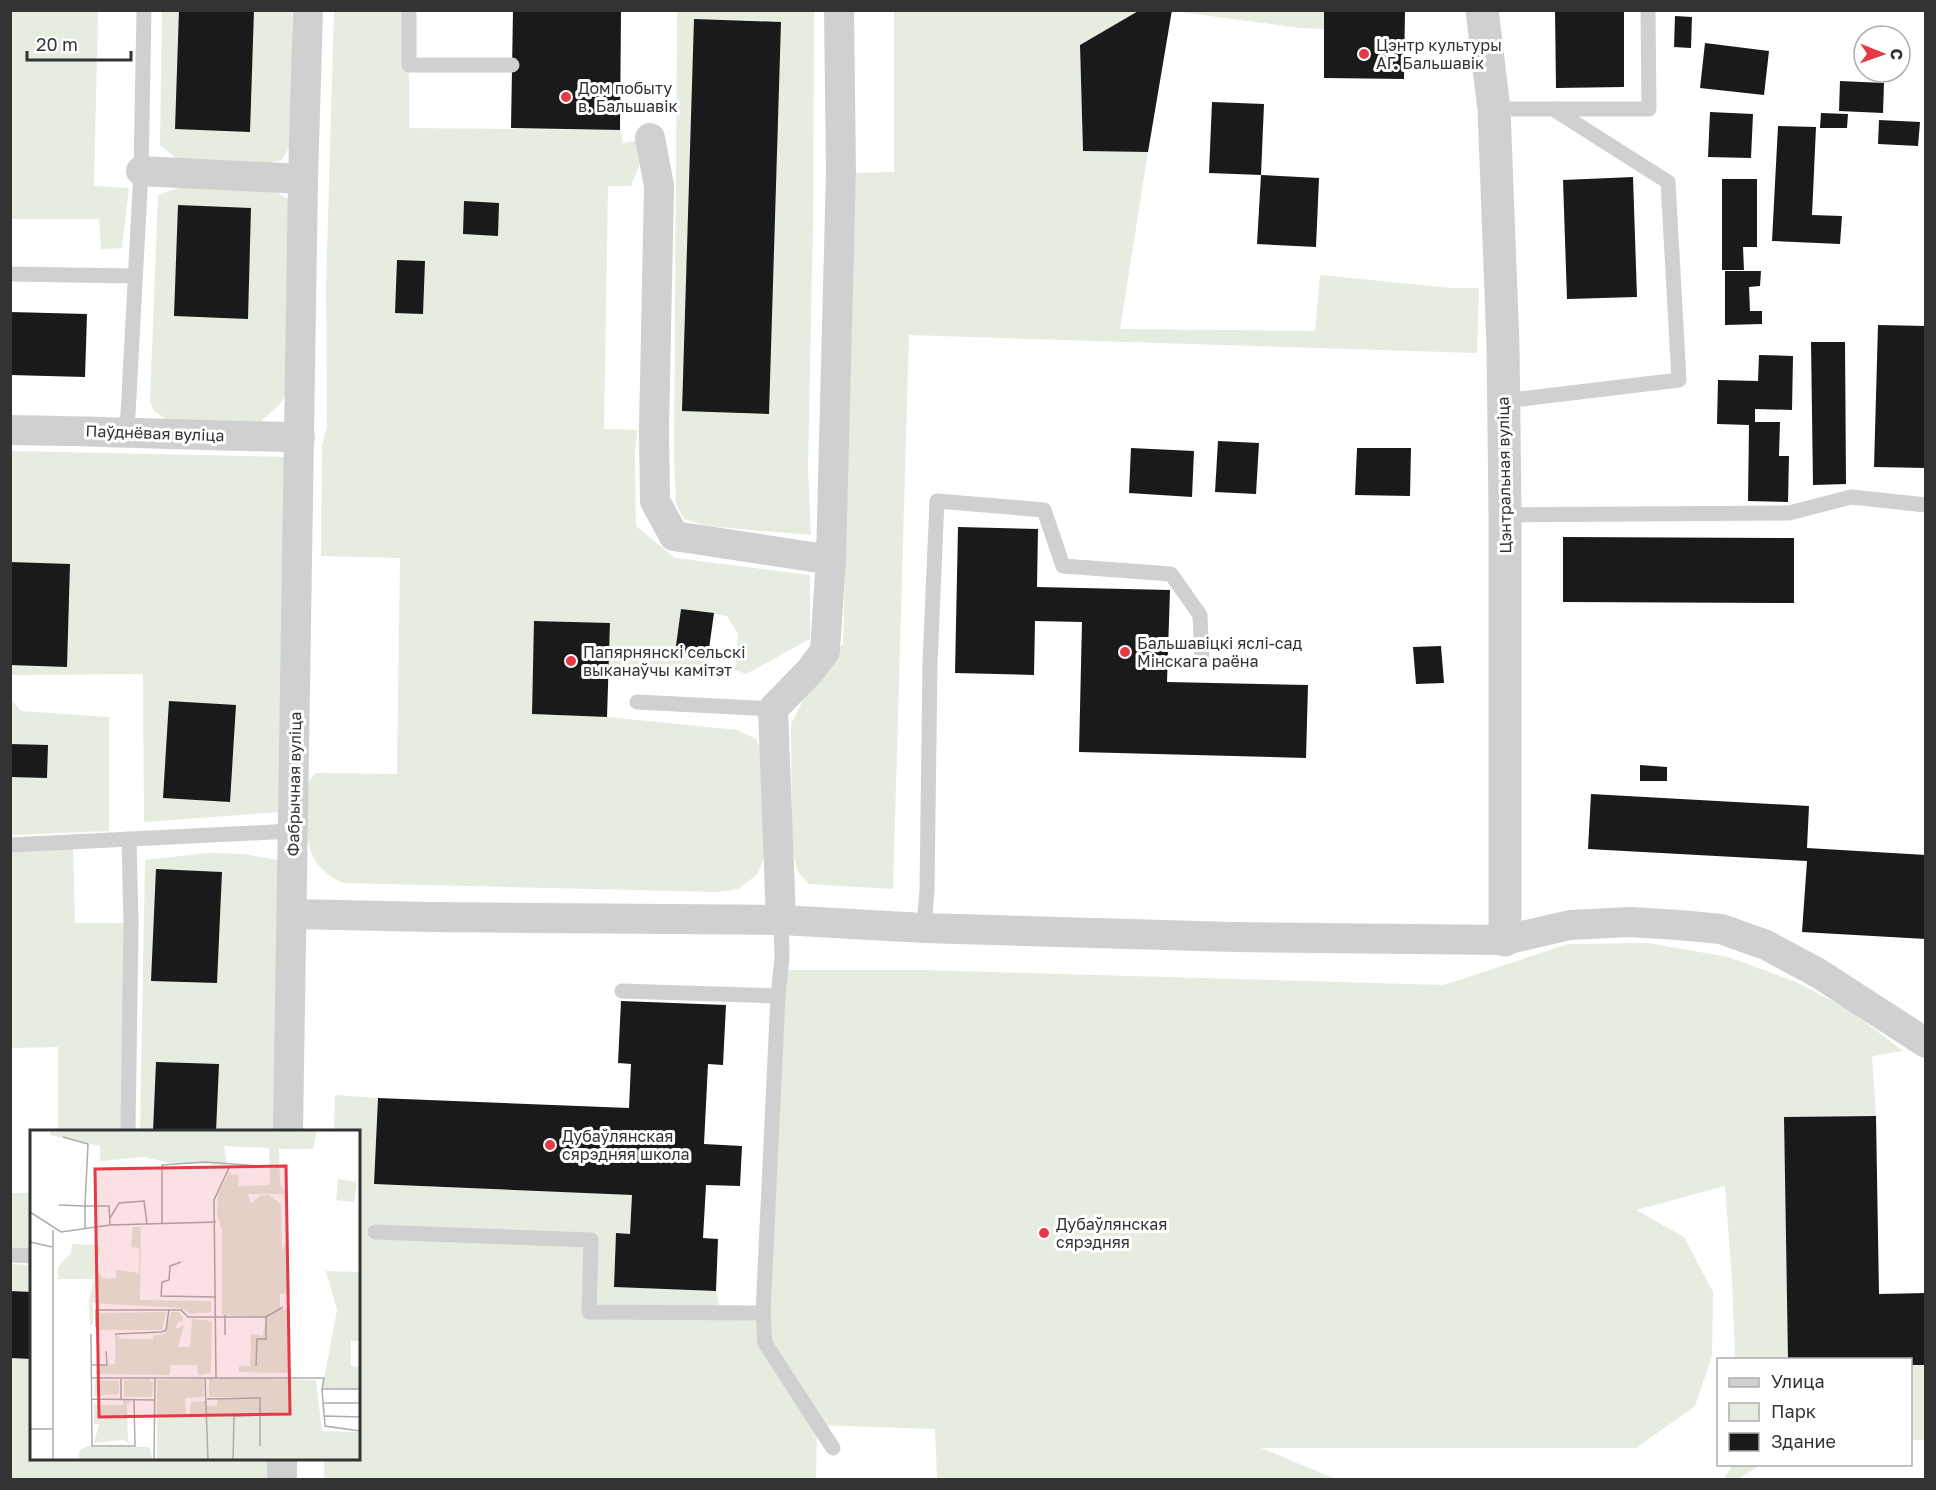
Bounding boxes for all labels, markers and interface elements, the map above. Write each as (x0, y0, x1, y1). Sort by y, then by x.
scale bar (27, 24, 130, 62)
north arrow (1852, 24, 1912, 84)
text: 20 m (36, 33, 78, 55)
place label: Цэнтр культуры АГ. Бальшавік (1376, 35, 1502, 73)
marker: Цэнтр культуры АГ. Бальшавік (1357, 47, 1371, 61)
text: С (1887, 48, 1907, 60)
place label: Дом побыту в. Бальшавік (578, 78, 678, 116)
marker: Дом побыту в. Бальшавік (559, 90, 573, 104)
street label: Цэнтральная вуліца (1493, 396, 1515, 554)
street label: Паўднёвая вуліца (85, 421, 225, 445)
place label: Бальшавіцкі яслі-сад Мінскага раёна (1137, 633, 1303, 671)
place label: Папярнянскі сельскі выканаўчы камітэт (583, 642, 745, 680)
marker: Бальшавіцкі яслі-сад Мінскага раёна (1118, 645, 1132, 659)
marker: Папярнянскі сельскі выканаўчы камітэт (564, 654, 578, 668)
street label: Фабрычная вуліца (283, 711, 305, 857)
place label: Дубаўлянская сярэдняя школа (562, 1126, 690, 1164)
inset map (30, 1130, 360, 1460)
marker: Дубаўлянская сярэдняя школа (543, 1138, 557, 1152)
place label: Дубаўлянская сярэдняя (1056, 1214, 1167, 1252)
marker: Дубаўлянская сярэдняя (1037, 1226, 1051, 1240)
legend (1717, 1358, 1912, 1466)
text: Улица (1771, 1370, 1825, 1392)
text: Парк (1771, 1400, 1816, 1422)
text: Здание (1771, 1430, 1836, 1452)

